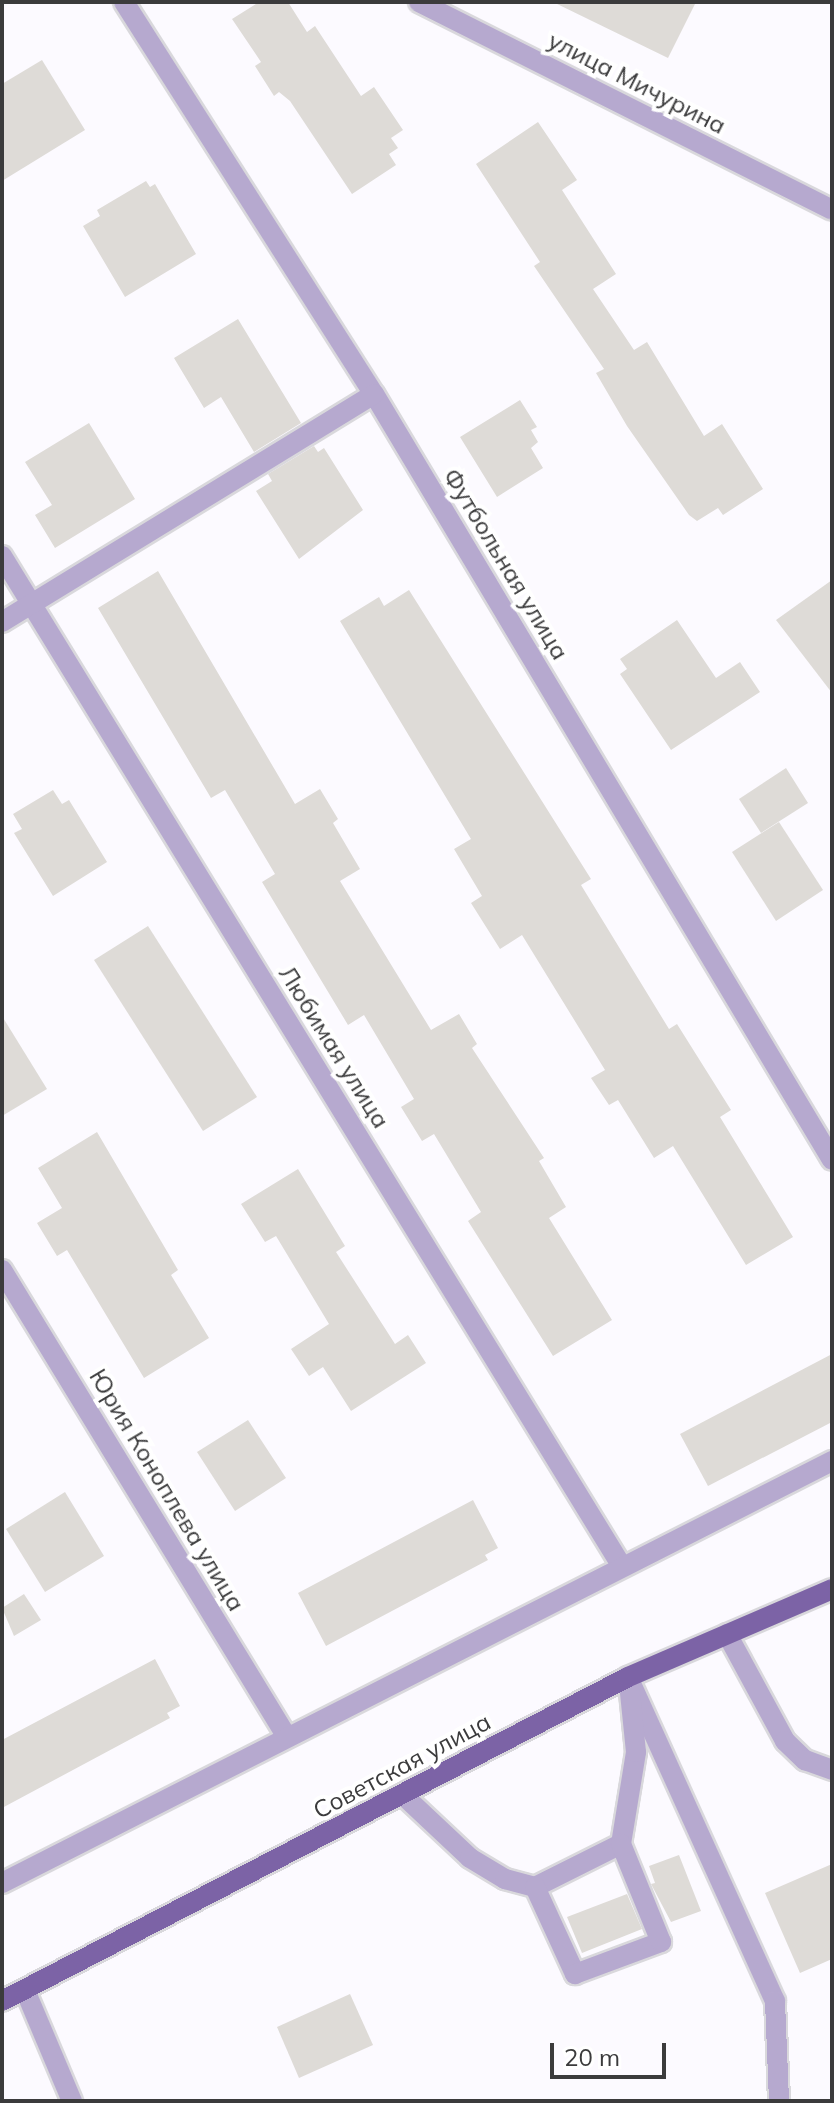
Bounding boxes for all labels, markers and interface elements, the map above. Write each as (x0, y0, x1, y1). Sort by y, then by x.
street label: улица Мичурина (543, 26, 731, 140)
street label: Футбольная улица (437, 463, 575, 665)
street label: Любимая улица (273, 961, 395, 1133)
street label: Юрия Коноплева улица (83, 1364, 251, 1616)
street label: Советская улица (308, 1707, 496, 1825)
scale bar (554, 2027, 670, 2077)
text: 20 m (564, 2042, 620, 2072)

